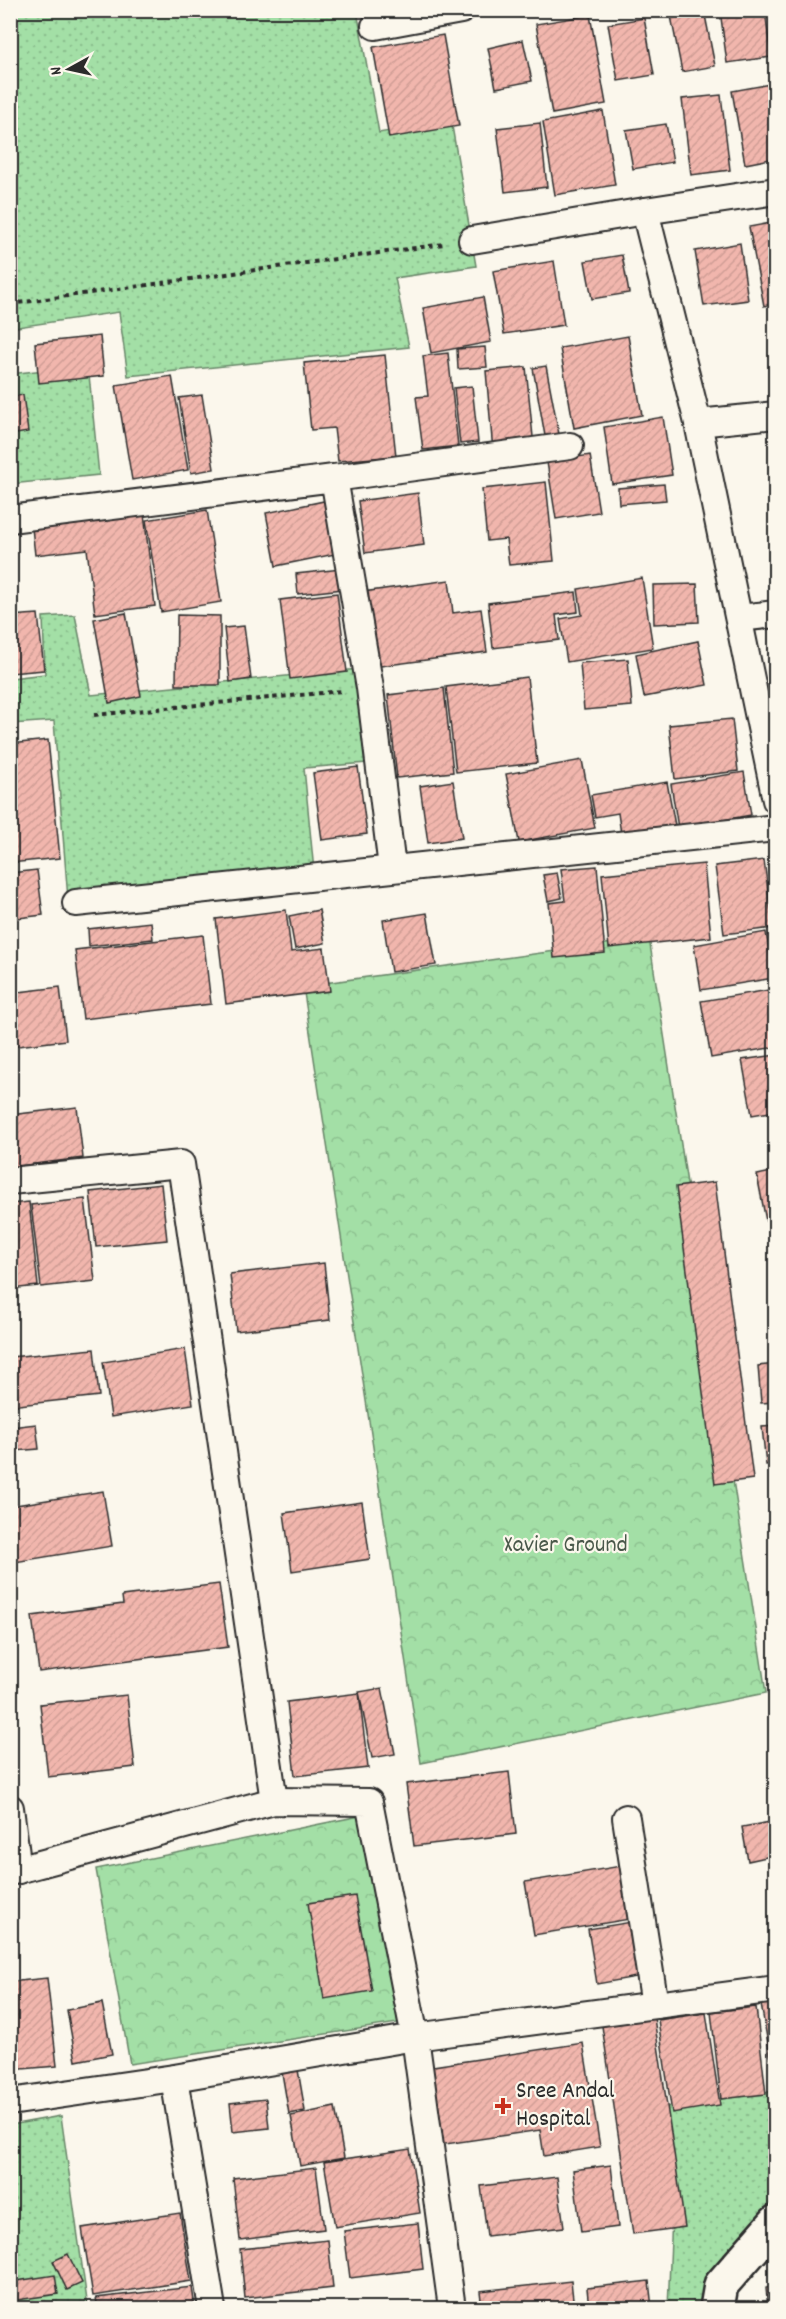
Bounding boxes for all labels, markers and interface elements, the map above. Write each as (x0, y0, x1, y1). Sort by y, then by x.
north arrow (39, 39, 99, 99)
text: N (45, 65, 69, 76)
park label: Xavier Ground (504, 1529, 628, 1563)
place label: Sree Andal Hospital (516, 2075, 615, 2137)
marker: Sree Andal Hospital (494, 2097, 512, 2115)

